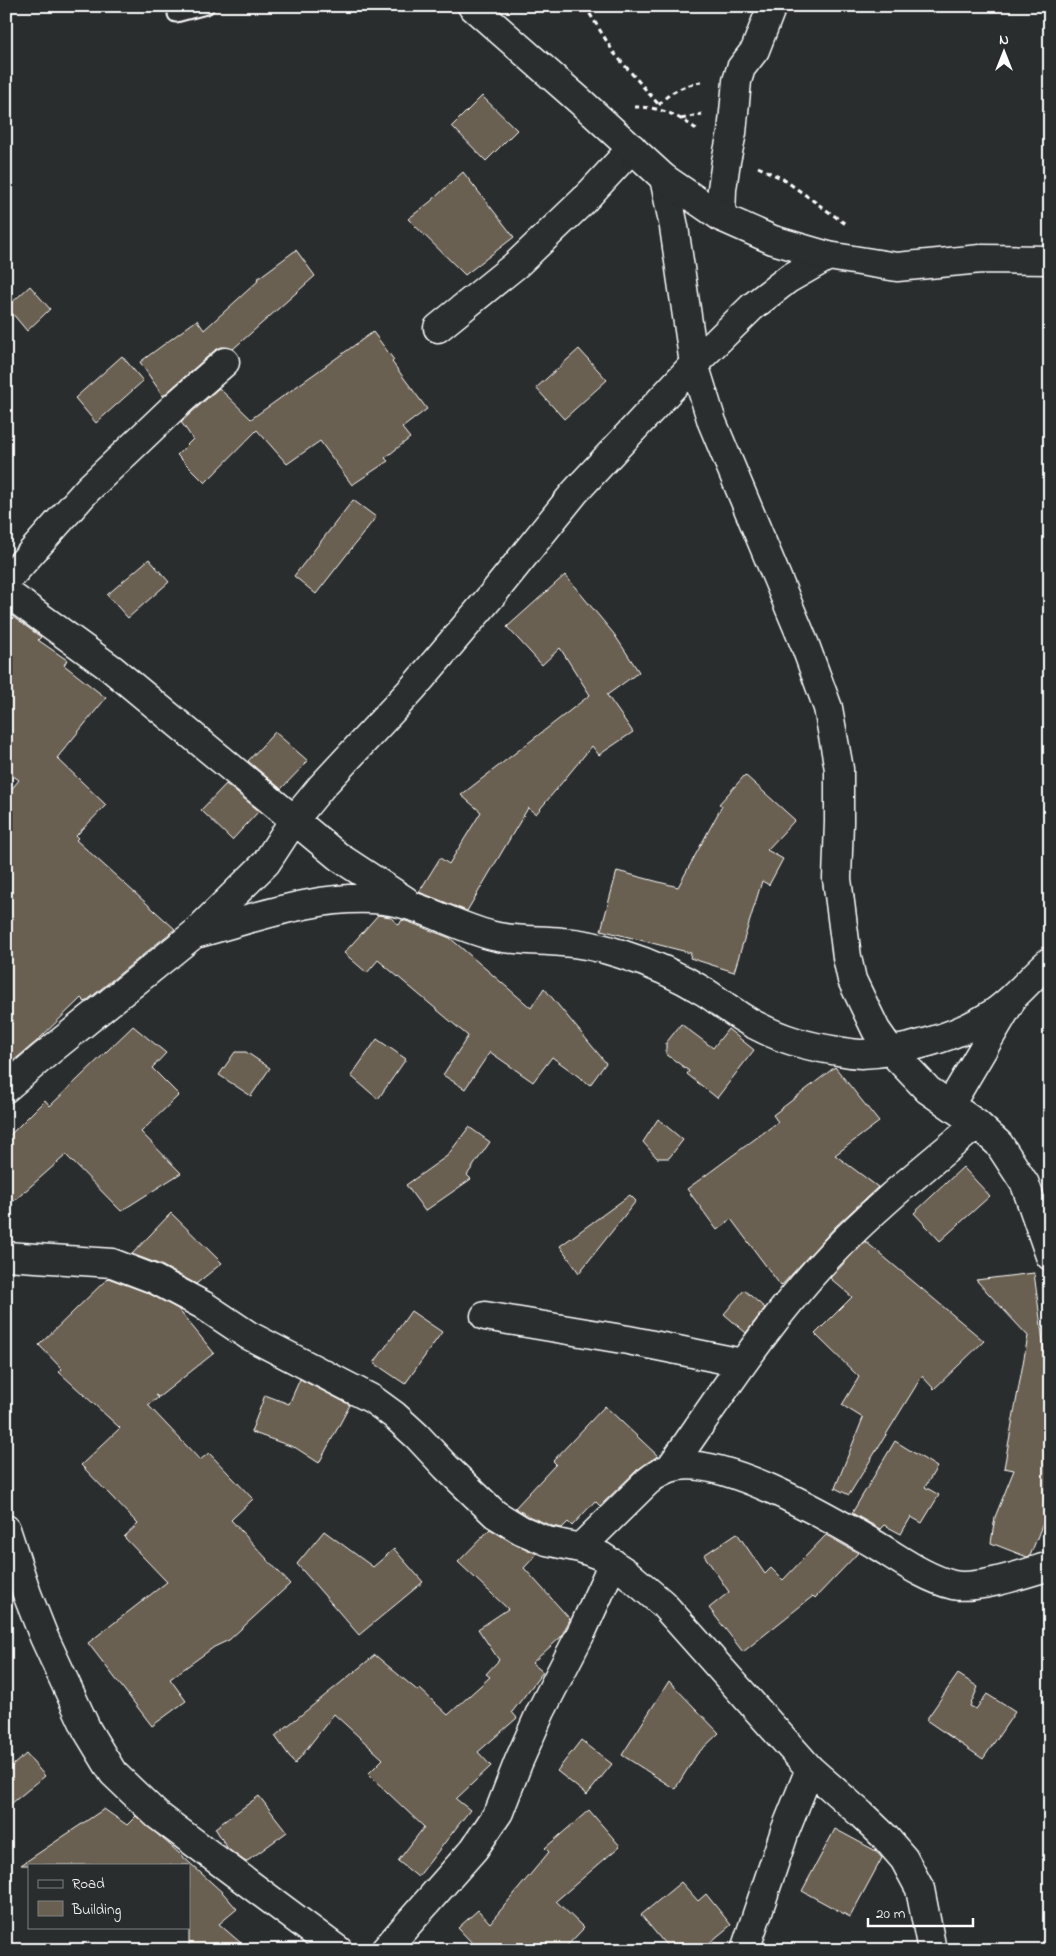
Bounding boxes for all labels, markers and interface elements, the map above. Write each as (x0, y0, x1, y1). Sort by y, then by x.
north arrow (978, 28, 1028, 78)
text: N (999, 30, 1009, 51)
legend (28, 1864, 190, 1928)
text: Road (72, 1873, 105, 1895)
scale bar (868, 1896, 974, 1928)
text: Building (71, 1899, 121, 1922)
text: 20 m (876, 1903, 906, 1925)

